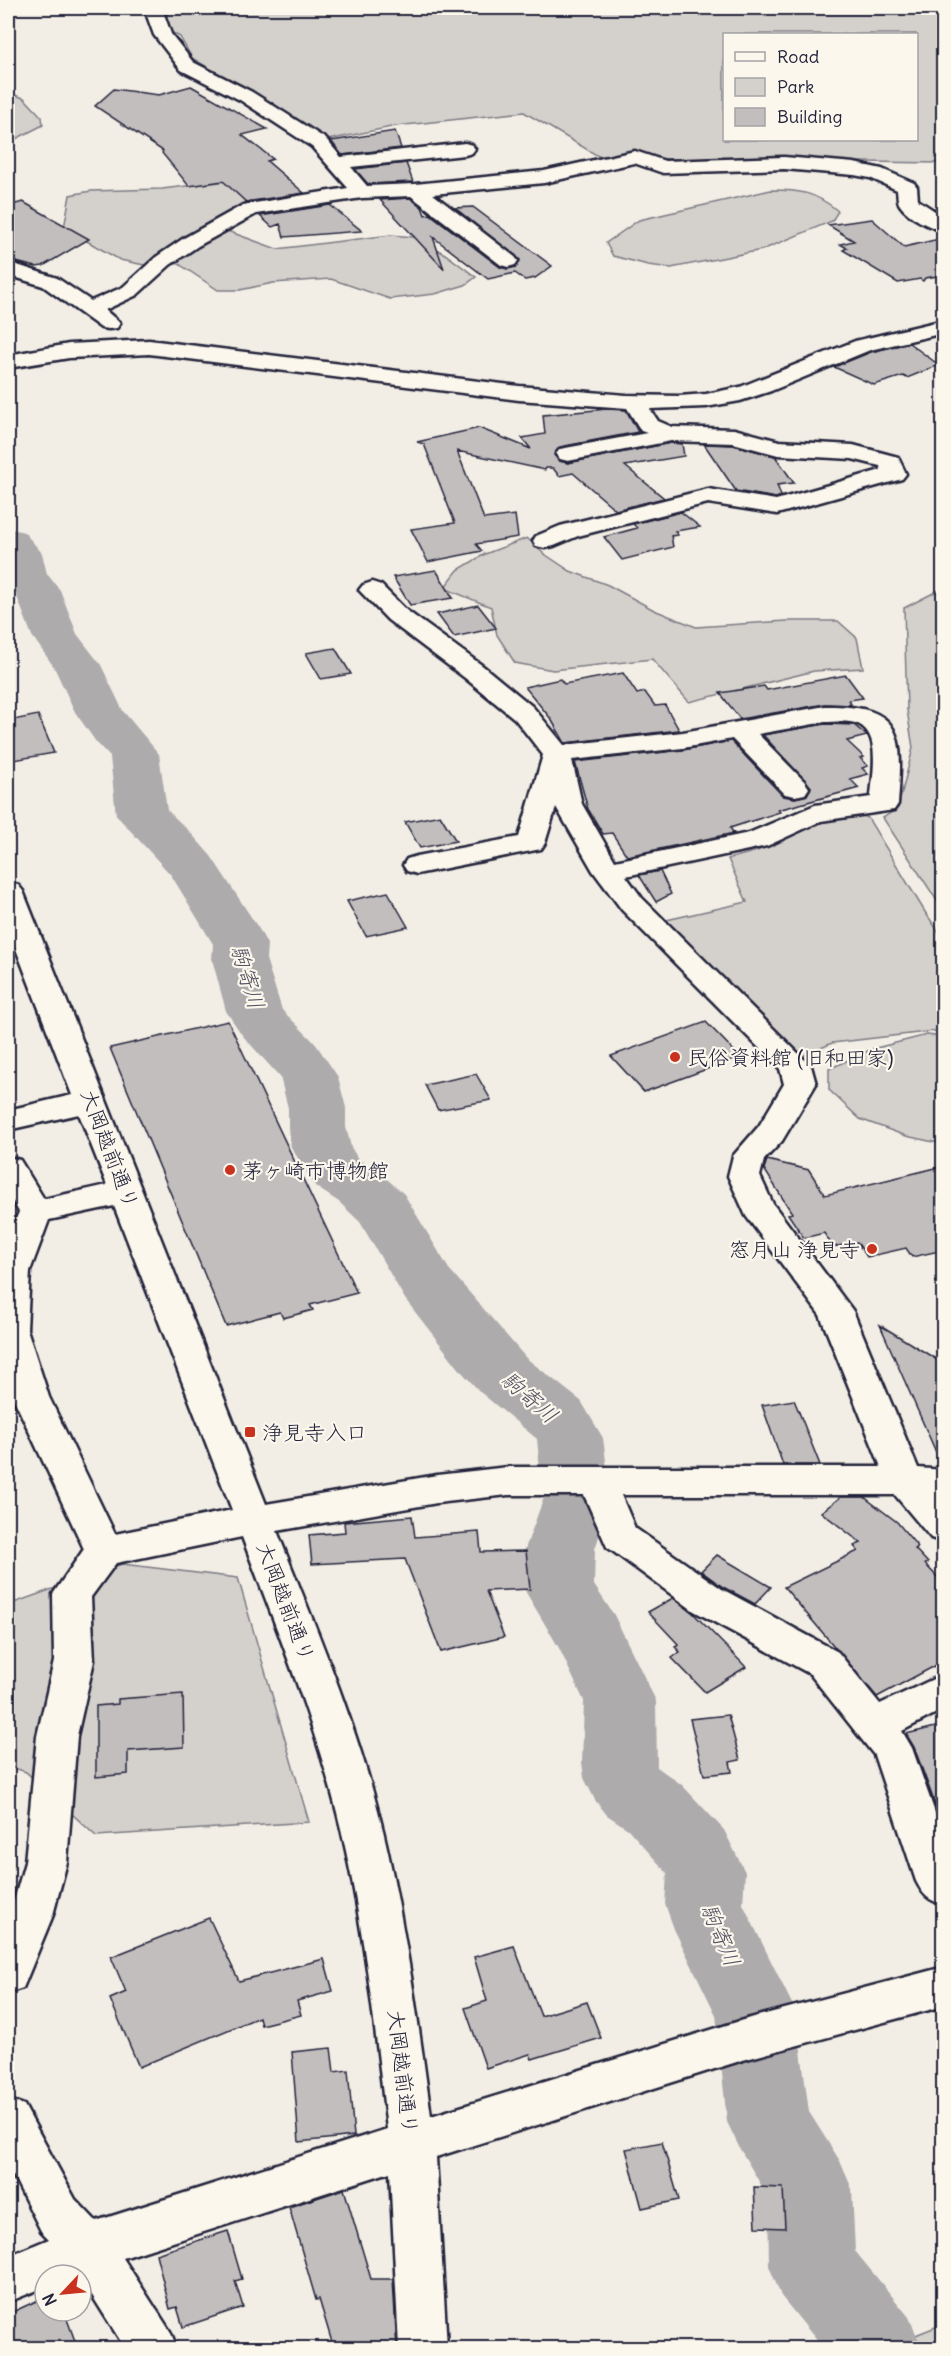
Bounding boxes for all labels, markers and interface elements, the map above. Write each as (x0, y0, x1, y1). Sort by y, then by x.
legend (723, 33, 918, 141)
text: Road (777, 45, 820, 68)
text: Park (777, 75, 814, 98)
text: Building (777, 105, 842, 128)
water label: 駒寄川 (225, 941, 271, 1013)
place label: 民俗資料館 (旧和田家) (687, 1044, 894, 1071)
marker: 民俗資料館 (旧和田家) (668, 1050, 682, 1064)
street label: 大岡越前通り (75, 1085, 145, 1213)
place label: 茅ヶ崎市博物館 (242, 1157, 389, 1184)
marker: 茅ヶ崎市博物館 (223, 1163, 237, 1177)
place label: 窓月山 浄見寺 (729, 1236, 860, 1263)
marker: 窓月山 浄見寺 (865, 1242, 879, 1256)
water label: 駒寄川 (496, 1365, 564, 1429)
place label: 浄見寺入口 (262, 1419, 367, 1446)
marker: 浄見寺入口 (243, 1425, 257, 1439)
street label: 大岡越前通り (251, 1538, 321, 1666)
water label: 駒寄川 (695, 1899, 747, 1971)
street label: 大岡越前通り (382, 2008, 424, 2136)
north arrow (33, 2263, 93, 2323)
text: N (38, 2290, 61, 2309)

